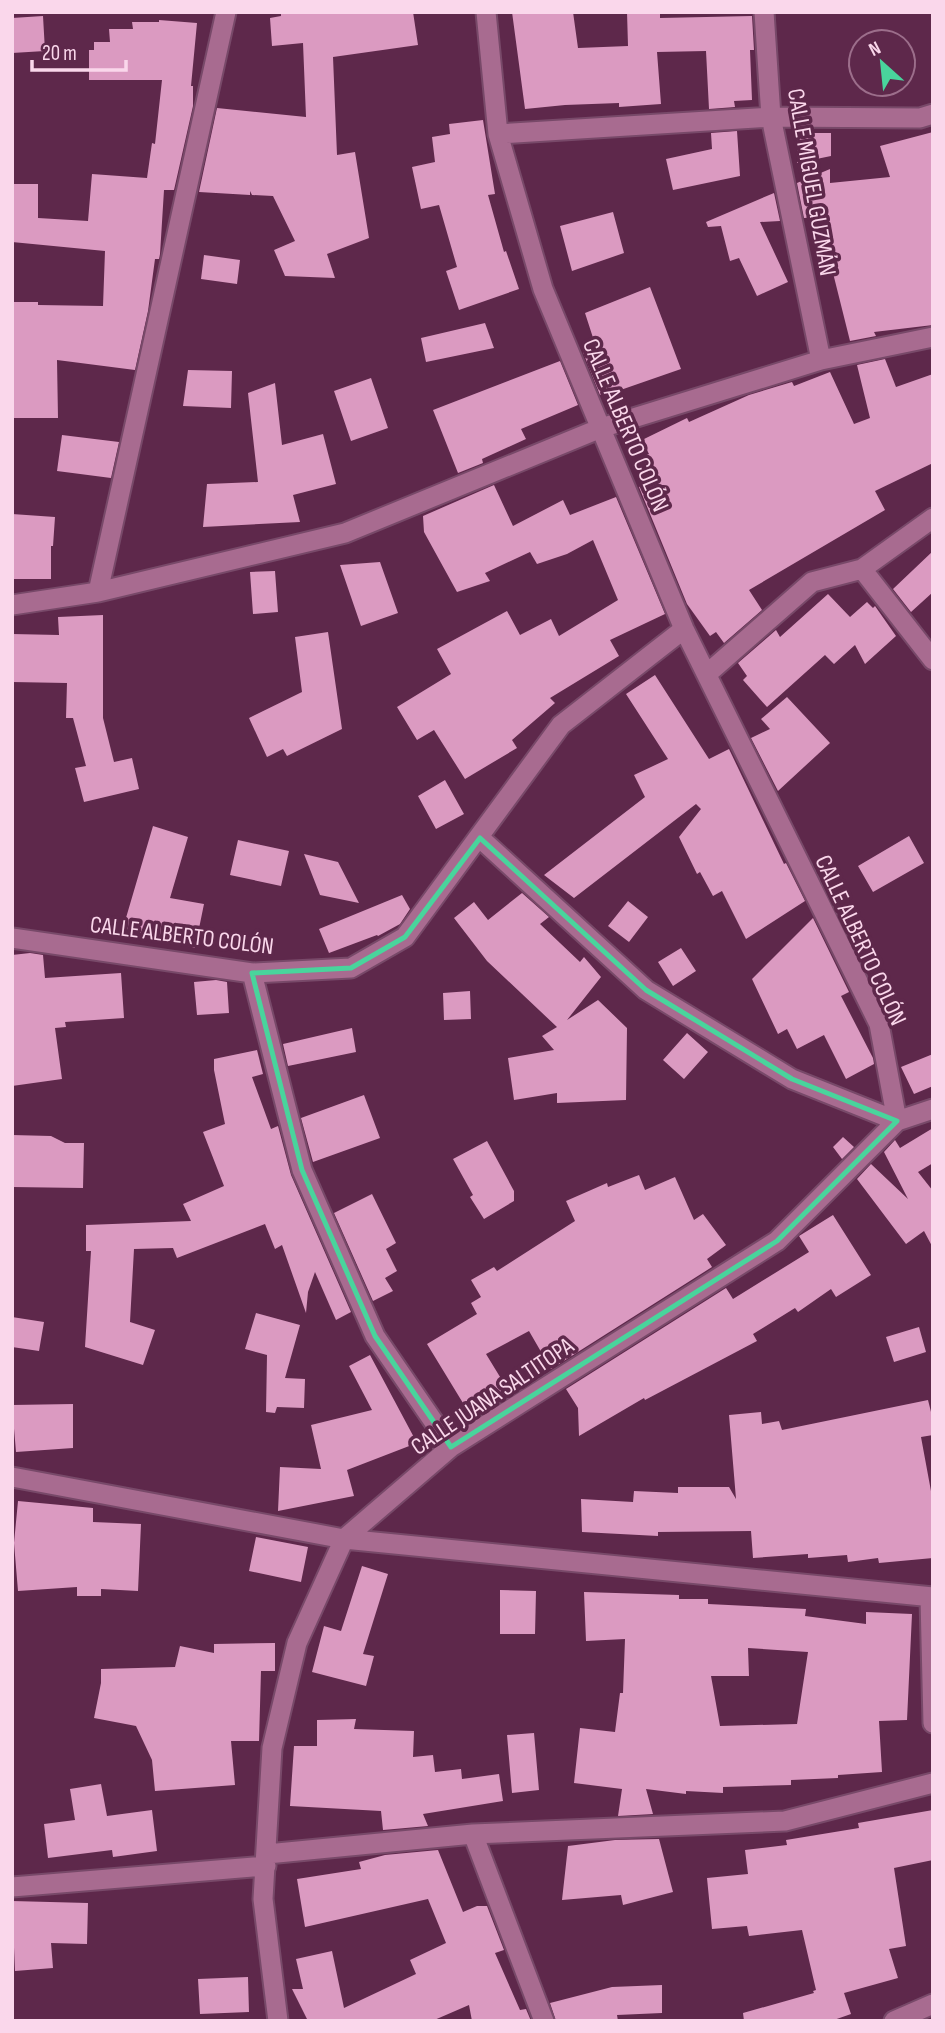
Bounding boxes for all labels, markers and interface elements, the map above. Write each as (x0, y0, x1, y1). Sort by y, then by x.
scale bar (32, 28, 126, 72)
north arrow (847, 28, 917, 98)
text: N (865, 37, 885, 62)
text: 20 m (42, 41, 77, 66)
street label: CALLE MIGUEL GUZMÁN (781, 86, 842, 278)
street label: CALLE ALBERTO COLÓN (576, 335, 675, 516)
street label: CALLE ALBERTO COLÓN (808, 850, 913, 1030)
street label: CALLE ALBERTO COLÓN (88, 910, 275, 961)
street label: CALLE JUANA SALTITOPA (405, 1331, 580, 1462)

